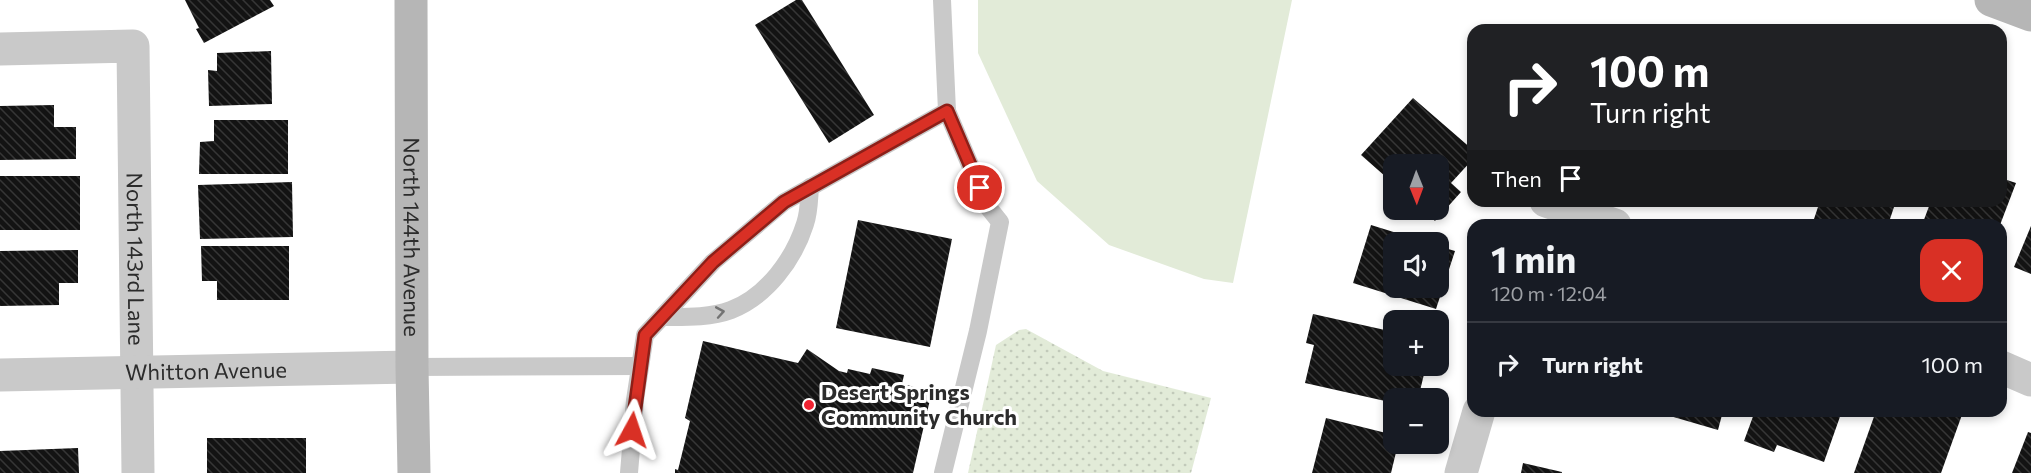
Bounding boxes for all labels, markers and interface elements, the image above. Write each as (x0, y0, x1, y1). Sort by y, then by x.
text: 100 m (1590, 44, 1710, 96)
icon: right (1491, 48, 1569, 126)
text: Turn right (1590, 96, 1710, 129)
street label: North 144th Avenue (398, 137, 426, 337)
north arrow (1383, 154, 1449, 220)
map controls (1383, 154, 1449, 454)
pin (954, 162, 1005, 213)
icon: arrive (1554, 162, 1587, 195)
text: Then (1491, 165, 1542, 192)
icon: arrive (963, 171, 996, 204)
street label: North 143rd Lane (121, 172, 151, 346)
button: sound (1383, 232, 1449, 298)
text: 1 min (1491, 236, 1576, 280)
button: close (1920, 239, 1983, 302)
text: 120 m · 12:04 (1491, 281, 1607, 305)
one-way arrow (715, 306, 725, 319)
button: + (1383, 310, 1449, 376)
icon: right (1491, 348, 1524, 381)
text: Turn right (1542, 351, 1643, 378)
text: 100 m (1921, 351, 1983, 378)
street label: Whitton Avenue (125, 355, 287, 386)
place label: Desert Springs Community Church (821, 378, 1017, 430)
button: − (1383, 388, 1449, 454)
position arrow (600, 398, 664, 462)
marker: Desert Springs Community Church (802, 398, 816, 412)

